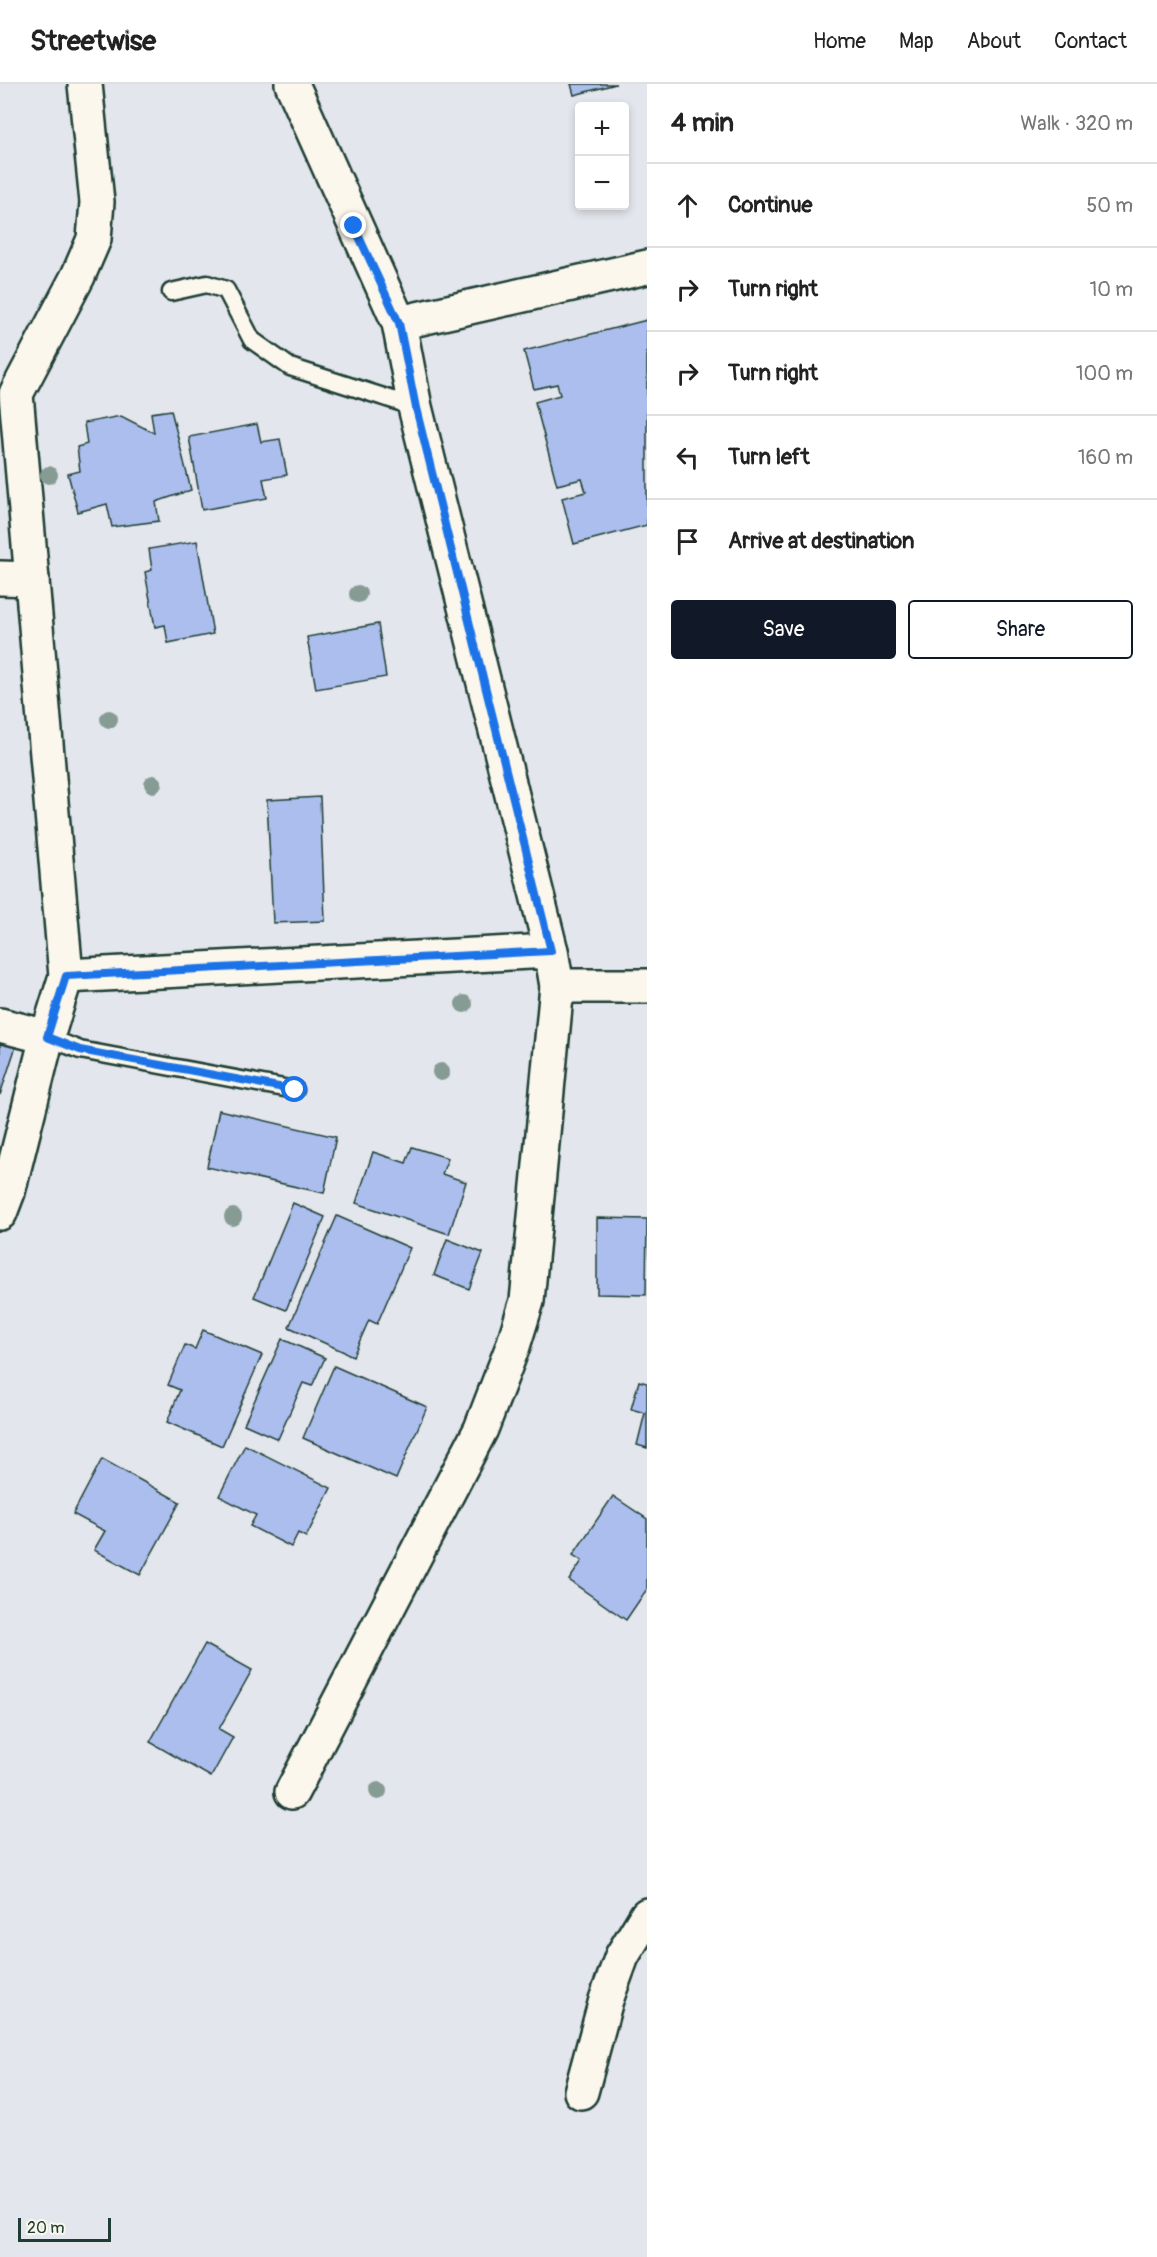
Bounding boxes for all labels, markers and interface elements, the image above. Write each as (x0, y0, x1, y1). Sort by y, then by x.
text: Streetwise (30, 24, 156, 59)
text: Home (813, 28, 866, 55)
text: Map (899, 28, 934, 55)
text: About (967, 28, 1021, 55)
text: Contact (1054, 28, 1127, 55)
map controls (575, 102, 629, 210)
button: + (575, 102, 629, 156)
text: 4 min (671, 107, 734, 139)
text: Walk · 320 m (1020, 111, 1133, 136)
button: − (575, 156, 629, 210)
icon: ahead (671, 189, 704, 222)
text: Continue (728, 191, 812, 219)
text: 50 m (1086, 193, 1133, 218)
route end (340, 212, 366, 238)
icon: right (671, 273, 704, 306)
text: Turn right (728, 275, 818, 303)
text: 10 m (1089, 277, 1133, 302)
icon: right (671, 357, 704, 390)
text: Turn right (728, 359, 818, 387)
text: 100 m (1076, 361, 1133, 386)
icon: left (671, 441, 704, 474)
text: Turn left (728, 443, 810, 471)
text: 160 m (1078, 445, 1133, 470)
icon: arrive (671, 525, 704, 558)
text: Arrive at destination (728, 527, 914, 555)
button: Save (671, 600, 896, 659)
button: Share (908, 600, 1133, 659)
route start (281, 1076, 307, 1102)
scale bar (18, 2215, 111, 2242)
text: 20 m (27, 2218, 65, 2238)

